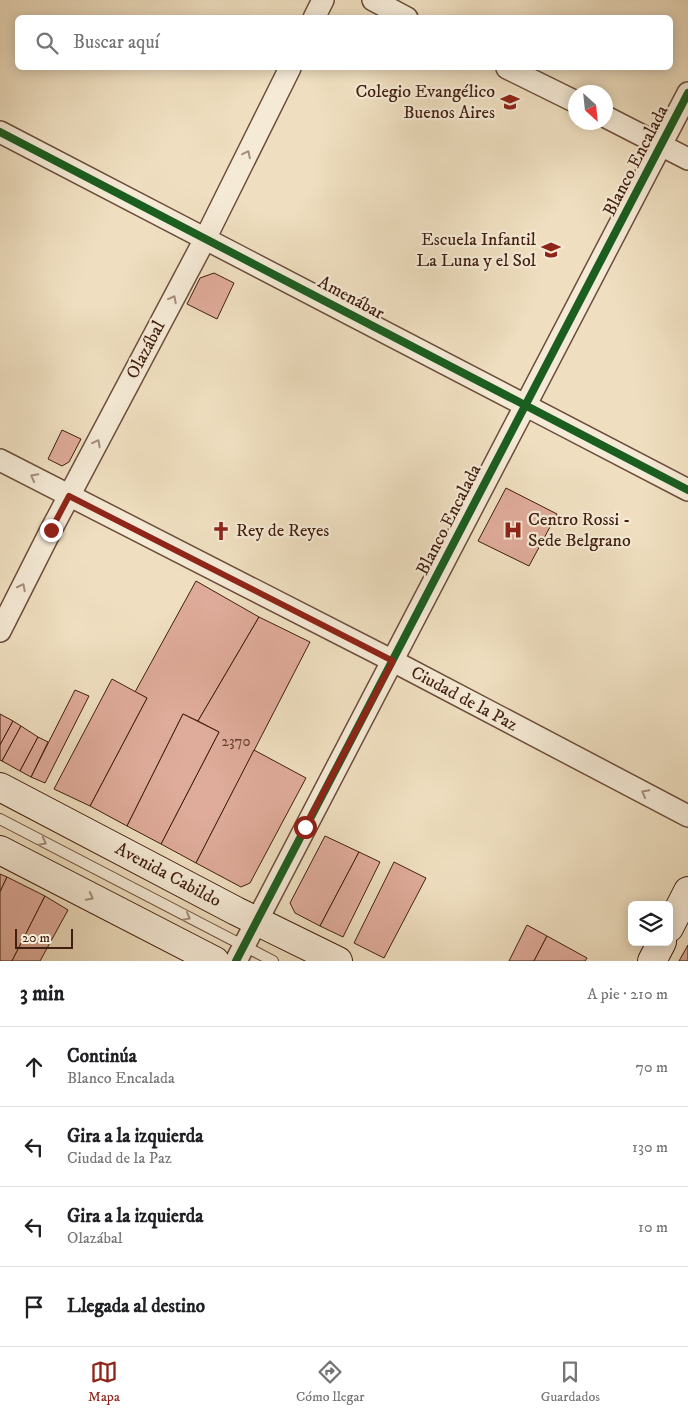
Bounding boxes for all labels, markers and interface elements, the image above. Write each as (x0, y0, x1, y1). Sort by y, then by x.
search box (15, 15, 673, 70)
icon: search (33, 29, 61, 57)
text: Buscar aquí (73, 31, 159, 54)
place label: Colegio Evangélico Buenos Aires (355, 81, 495, 124)
north arrow (568, 85, 613, 130)
school or university icon: Colegio Evangélico Buenos Aires (499, 91, 521, 113)
street label: Blanco Encalada (599, 102, 673, 220)
one-way arrow (241, 151, 251, 160)
place label: Escuela Infantil La Luna y el Sol (416, 229, 537, 272)
school or university icon: Escuela Infantil La Luna y el Sol (540, 239, 562, 261)
street label: Amenábar (314, 271, 388, 325)
one-way arrow (167, 296, 177, 305)
street label: Olazábal (122, 317, 171, 383)
one-way arrow (91, 439, 101, 448)
street label: Blanco Encalada (412, 461, 486, 579)
one-way arrow (30, 473, 39, 483)
place label: Centro Rossi - Sede Belgrano (528, 509, 631, 552)
route end (40, 519, 63, 542)
hospital icon: Centro Rossi - Sede Belgrano (502, 519, 524, 541)
church icon: Rey de Reyes (210, 520, 232, 542)
place label: Rey de Reyes (236, 520, 329, 542)
one-way arrow (16, 583, 26, 592)
street label: Ciudad de la Paz (407, 662, 521, 736)
house number: 2370 (222, 732, 250, 751)
one-way arrow (641, 789, 650, 799)
route start (294, 816, 317, 839)
one-way arrow (38, 836, 47, 846)
street label: Avenida Cabildo (111, 838, 225, 912)
one-way arrow (85, 891, 94, 901)
map controls (628, 901, 673, 946)
button: layers (628, 901, 673, 946)
one-way arrow (182, 911, 191, 921)
scale bar (15, 926, 72, 949)
text: 20 m (22, 929, 50, 947)
text: 3 min (20, 981, 65, 1007)
text: A pie · 210 m (587, 984, 668, 1004)
text: Continúa (67, 1045, 137, 1068)
icon: ahead (20, 1053, 48, 1081)
text: 70 m (636, 1057, 668, 1077)
text: Blanco Encalada (67, 1068, 175, 1088)
text: Gira a la izquierda (67, 1125, 203, 1148)
icon: left (20, 1133, 48, 1161)
text: 130 m (632, 1137, 668, 1157)
text: Ciudad de la Paz (67, 1148, 172, 1168)
text: Gira a la izquierda (67, 1205, 203, 1228)
icon: left (20, 1213, 48, 1241)
text: 10 m (638, 1217, 668, 1237)
text: Olazábal (67, 1228, 123, 1248)
icon: arrive (20, 1293, 48, 1321)
text: Llegada al destino (67, 1295, 205, 1318)
tab: Mapa (88, 1358, 120, 1406)
tab: Cómo llegar (296, 1358, 365, 1406)
tab: Guardados (541, 1358, 600, 1406)

